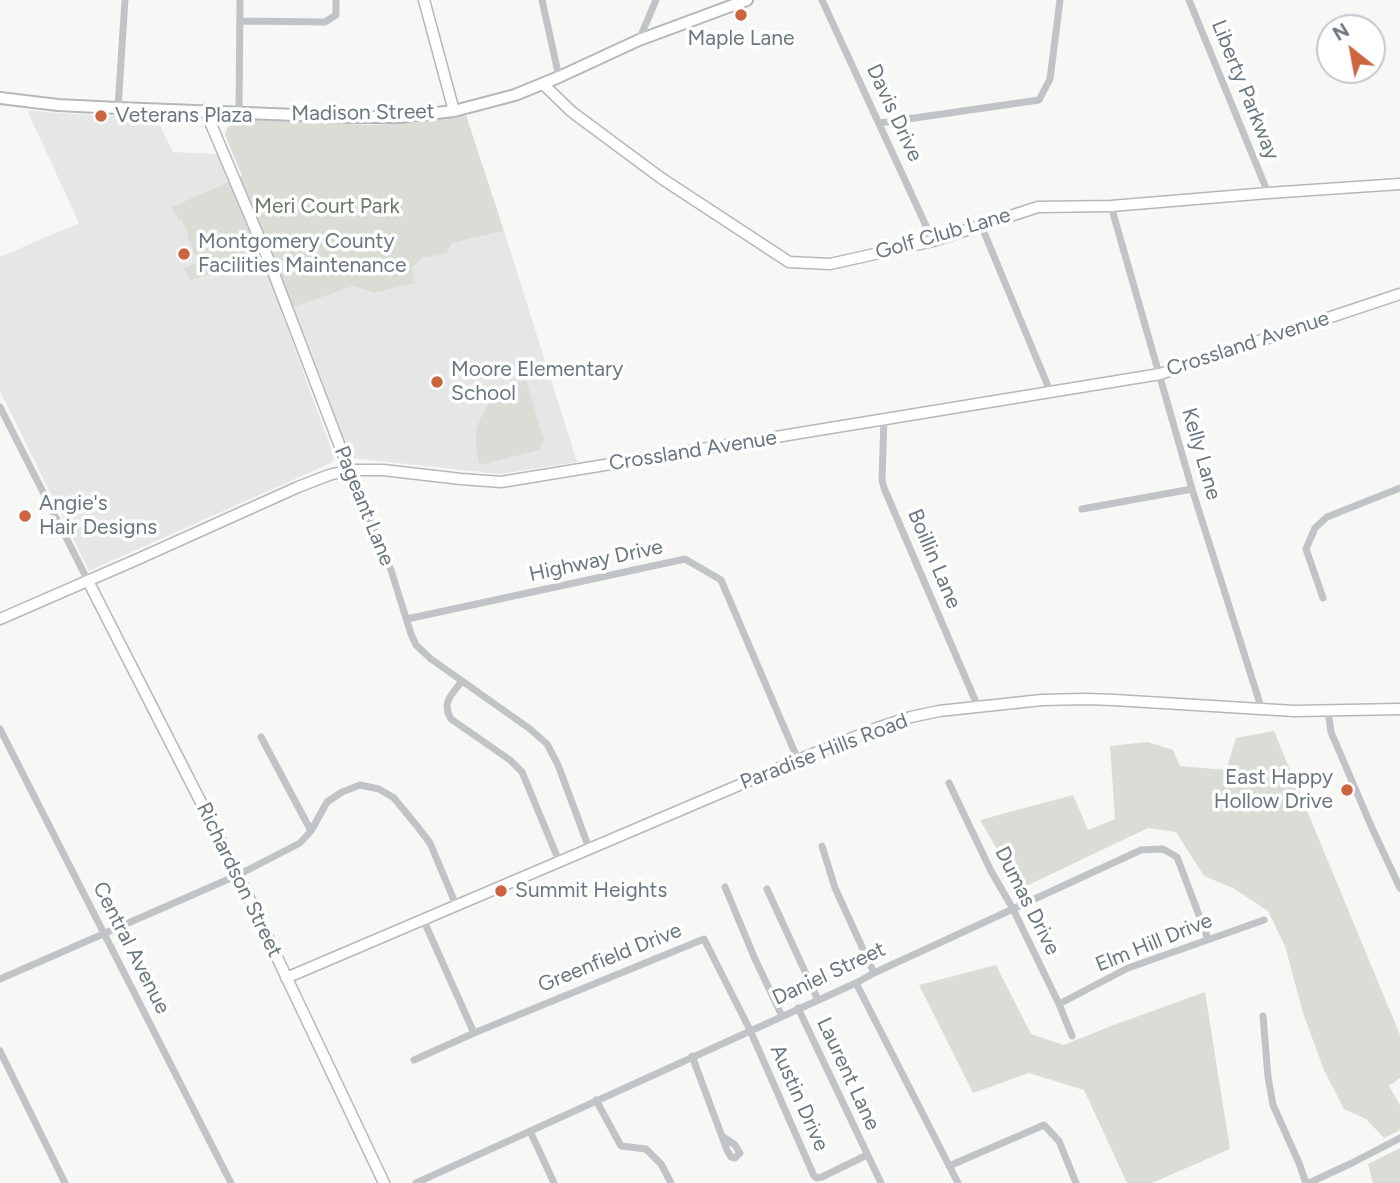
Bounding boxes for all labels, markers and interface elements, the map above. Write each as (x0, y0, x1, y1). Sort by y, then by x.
marker: Maple Lane (733, 7, 749, 23)
north arrow (1316, 14, 1386, 84)
street label: Liberty Parkway (1205, 16, 1285, 164)
text: N (1329, 19, 1353, 46)
place label: Maple Lane (688, 26, 794, 52)
street label: Davis Drive (861, 60, 927, 166)
street label: Madison Street (291, 99, 435, 127)
place label: Veterans Plaza (115, 103, 253, 129)
marker: Veterans Plaza (93, 108, 109, 124)
park label: Meri Court Park (254, 194, 400, 220)
street label: Golf Club Lane (872, 203, 1014, 265)
place label: Montgomery County Facilities Maintenance (198, 229, 406, 279)
marker: Montgomery County Facilities Maintenance (176, 246, 192, 262)
street label: Crossland Avenue (1163, 306, 1333, 382)
place label: Moore Elementary School (451, 357, 623, 407)
marker: Moore Elementary School (429, 374, 445, 390)
street label: Kelly Lane (1176, 405, 1226, 503)
street label: Crossland Avenue (607, 425, 779, 477)
street label: Pageant Lane (329, 442, 399, 570)
place label: Angie's Hair Designs (39, 491, 157, 541)
street label: Boillin Lane (902, 505, 966, 613)
marker: Angie's Hair Designs (17, 508, 33, 524)
street label: Highway Drive (527, 535, 665, 587)
street label: Paradise Hills Road (737, 708, 911, 796)
place label: East Happy Hollow Drive (1214, 765, 1333, 815)
marker: East Happy Hollow Drive (1339, 782, 1355, 798)
street label: Richardson Street (191, 799, 287, 961)
street label: Dumas Drive (989, 843, 1065, 959)
street label: Central Avenue (87, 878, 175, 1018)
place label: Summit Heights (515, 878, 667, 904)
marker: Summit Heights (493, 883, 509, 899)
street label: Elm Hill Drive (1092, 908, 1216, 978)
street label: Greenfield Drive (535, 918, 685, 998)
street label: Daniel Street (768, 937, 890, 1011)
street label: Laurent Lane (811, 1014, 885, 1134)
street label: Austin Drive (764, 1041, 834, 1155)

